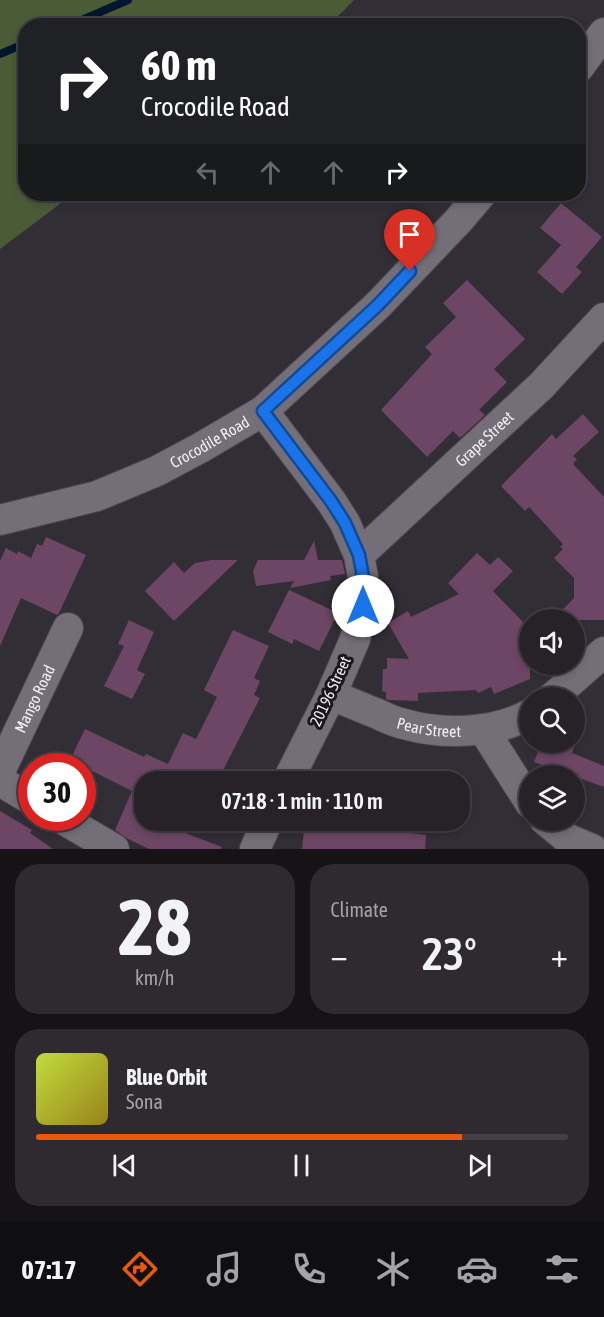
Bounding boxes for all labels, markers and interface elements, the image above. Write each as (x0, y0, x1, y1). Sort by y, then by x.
text: 60 m (141, 41, 216, 89)
icon: right (42, 42, 120, 120)
text: Crocodile Road (141, 91, 290, 122)
icon: left (191, 156, 224, 189)
icon: ahead (254, 156, 287, 189)
icon: ahead (317, 156, 350, 189)
icon: right (380, 156, 413, 189)
pin (384, 209, 435, 271)
icon: arrive (393, 218, 426, 251)
street label: Grape Street (452, 407, 517, 470)
street label: Crocodile Road (167, 412, 252, 471)
position arrow (331, 574, 395, 638)
map controls (519, 609, 585, 831)
button: sound (519, 609, 585, 675)
street label: 20196 Street (306, 653, 354, 729)
street label: Mango Road (11, 662, 58, 736)
button: search (519, 687, 585, 753)
street label: Pear Street (395, 714, 462, 740)
speed limit sign: 30 (18, 753, 96, 831)
button: layers (519, 765, 585, 831)
text: 07:18 · 1 min · 110 m (221, 788, 383, 814)
text: 28 (118, 882, 191, 972)
text: Climate (331, 898, 388, 921)
text: 23° (422, 928, 477, 980)
text: − (331, 936, 348, 974)
text: + (551, 936, 568, 974)
text: km/h (135, 966, 175, 989)
text: Blue Orbit (126, 1064, 207, 1090)
text: Sona (126, 1090, 163, 1113)
icon: previous (108, 1149, 141, 1182)
icon: pause (285, 1149, 318, 1182)
icon: next (463, 1149, 496, 1182)
icon: directions (119, 1248, 161, 1290)
icon: music (203, 1248, 245, 1290)
icon: phone (288, 1248, 330, 1290)
icon: climate (372, 1248, 414, 1290)
icon: car (456, 1248, 498, 1290)
icon: filters (541, 1248, 583, 1290)
text: 07:17 (21, 1254, 77, 1285)

